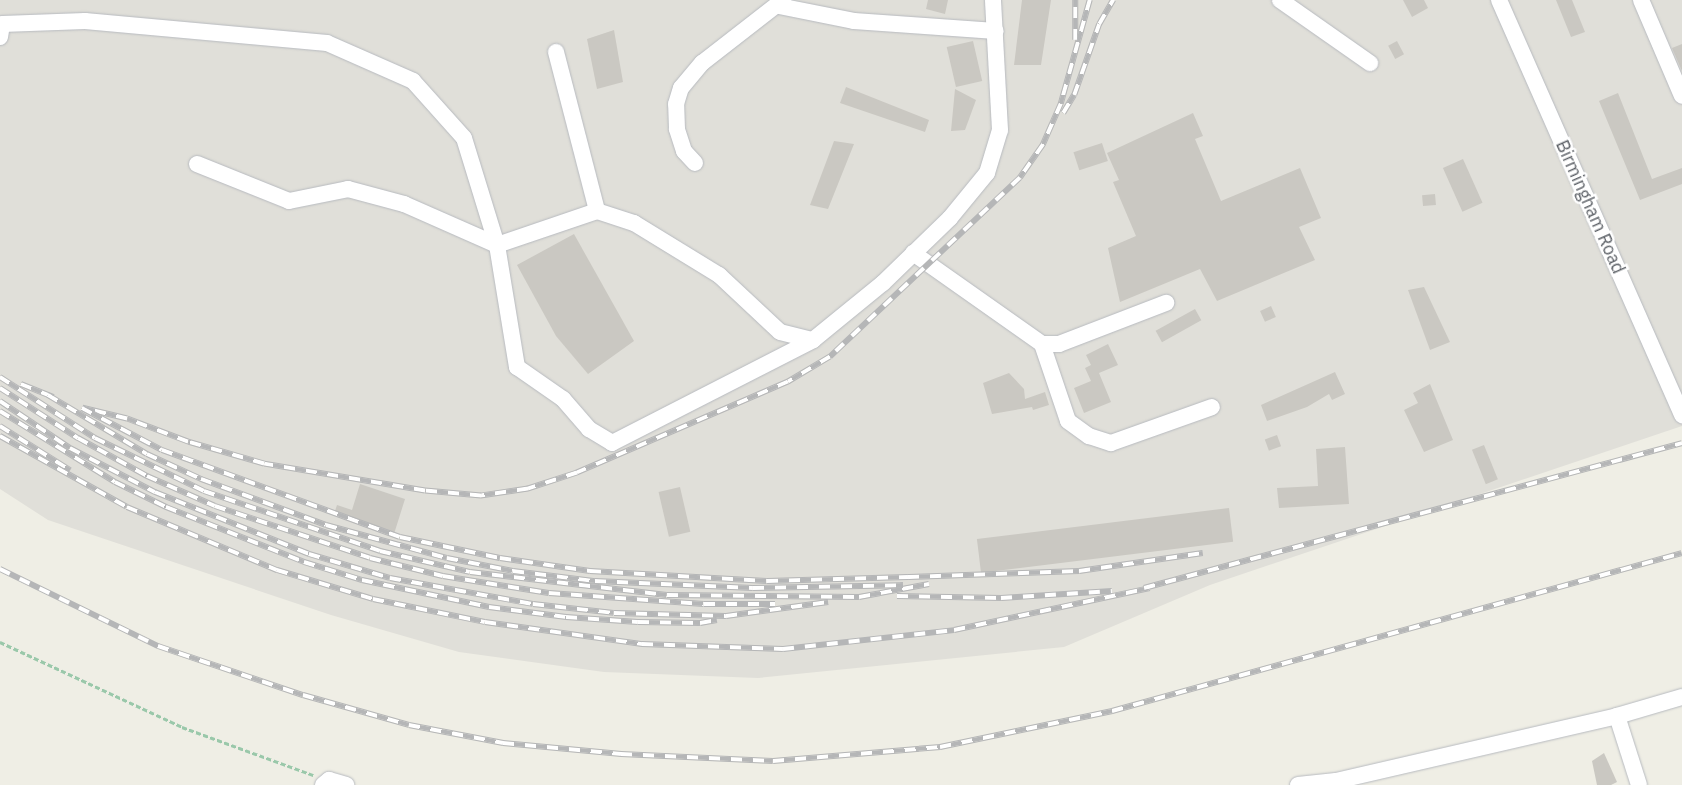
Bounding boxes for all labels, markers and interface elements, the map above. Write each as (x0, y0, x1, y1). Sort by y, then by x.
street label: Birmingham Road (1551, 137, 1629, 277)

